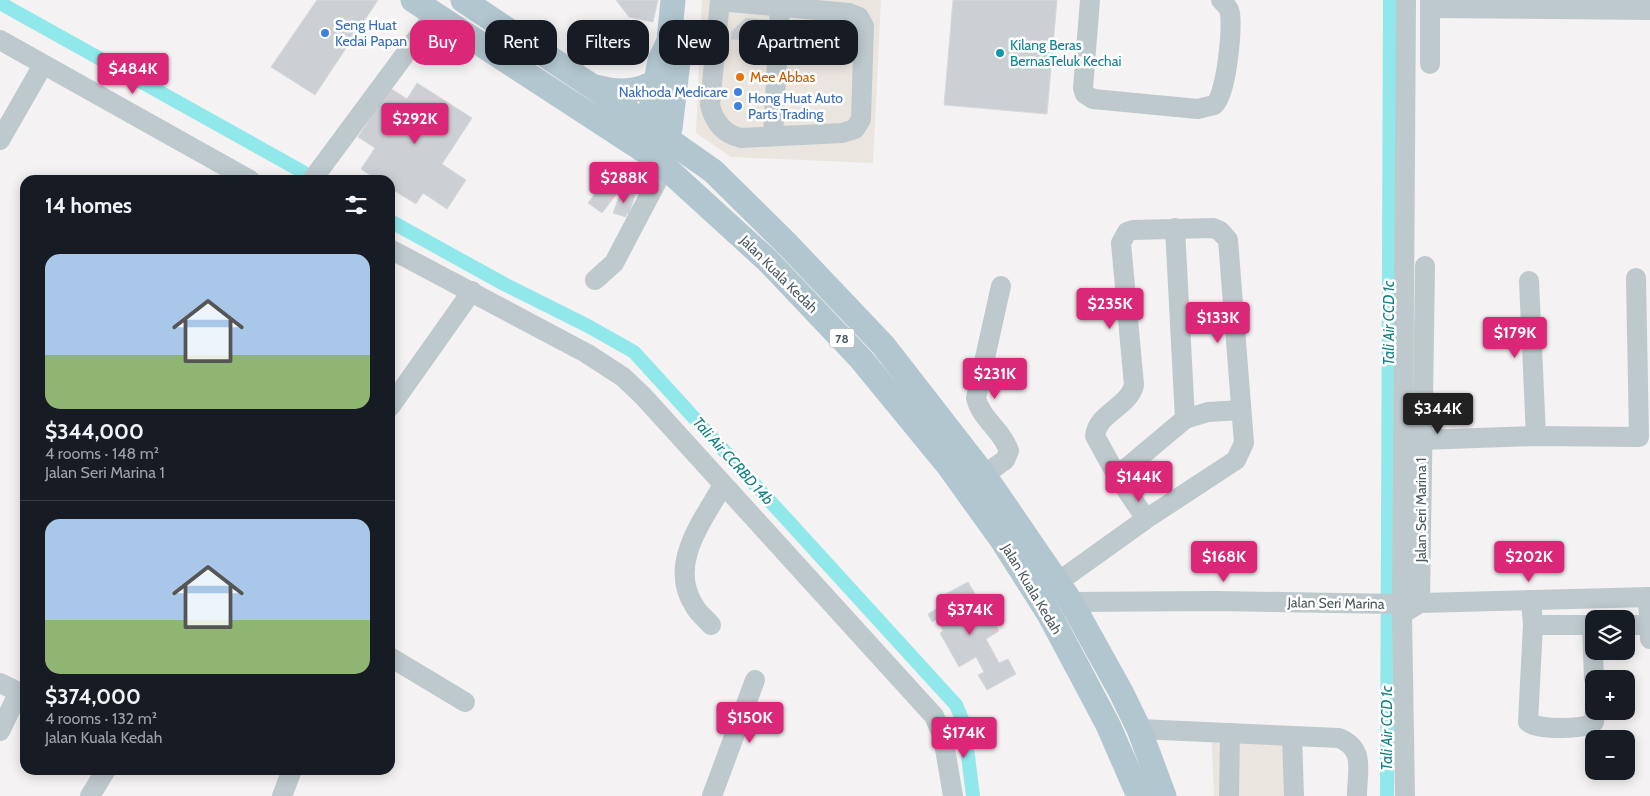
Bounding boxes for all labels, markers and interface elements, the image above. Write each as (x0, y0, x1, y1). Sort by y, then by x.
place label: Seng Huat Kedai Papan (335, 16, 407, 50)
chip: Buy (410, 20, 475, 65)
chip: Rent (485, 20, 557, 65)
chip: Filters (567, 20, 649, 65)
chip: New (659, 20, 729, 65)
chip: Apartment (739, 20, 858, 65)
marker: Seng Huat Kedai Papan (319, 27, 331, 39)
place label: Kilang Beras BernasTeluk Kechai (1010, 36, 1121, 70)
marker: Kilang Beras BernasTeluk Kechai (994, 47, 1006, 59)
pin: $484K (98, 52, 168, 95)
text: $484K (109, 59, 157, 78)
place label: Mee Abbas (750, 68, 816, 86)
marker: Mee Abbas (734, 71, 746, 83)
place label: Nakhoda Medicare (619, 83, 728, 101)
marker: Nakhoda Medicare (732, 86, 744, 98)
place label: Hong Huat Auto Parts Trading (748, 89, 843, 123)
marker: Hong Huat Auto Parts Trading (732, 100, 744, 112)
pin: $292K (380, 102, 450, 145)
text: $292K (392, 109, 438, 128)
pin: $288K (589, 162, 659, 204)
text: $288K (600, 168, 648, 187)
icon: filters (342, 191, 370, 219)
text: 14 homes (45, 193, 132, 218)
street label: Jalan Kuala Kedah (736, 231, 822, 317)
water label: Tali Air CCD 1c (1380, 280, 1398, 365)
icon: home (163, 286, 253, 376)
pin: $235K (1075, 288, 1145, 330)
text: $235K (1088, 294, 1133, 313)
pin: $133K (1183, 302, 1253, 344)
text: $133K (1197, 308, 1239, 327)
pin: $179K (1480, 316, 1550, 359)
text: $179K (1494, 323, 1536, 342)
road number: 78 (830, 328, 854, 348)
pin: $231K (960, 358, 1030, 400)
text: $231K (974, 364, 1016, 383)
pin: $344K (1403, 392, 1473, 435)
text: $344K (1414, 399, 1462, 418)
water label: Tali Air CCRBD 14b (689, 413, 777, 509)
text: $344,000 (45, 419, 144, 444)
text: 4 rooms · 148 m² (45, 444, 159, 463)
street label: Jalan Seri Marina 1 (1412, 458, 1430, 563)
pin: $144K (1104, 460, 1174, 503)
text: Jalan Seri Marina 1 (45, 463, 165, 482)
text: $144K (1116, 467, 1162, 486)
street label: Jalan Kuala Kedah (997, 540, 1066, 638)
pin: $168K (1189, 540, 1259, 583)
pin: $202K (1494, 540, 1564, 583)
text: $168K (1202, 547, 1246, 566)
text: $202K (1505, 547, 1553, 566)
icon: home (163, 552, 253, 642)
street label: Jalan Seri Marina (1286, 593, 1385, 613)
pin: $374K (935, 594, 1005, 636)
text: $374K (947, 600, 993, 619)
map controls (1585, 610, 1635, 780)
button: layers (1585, 610, 1635, 660)
button: + (1585, 670, 1635, 720)
text: $374,000 (45, 684, 141, 709)
water label: Tali Air CCD 1c (1378, 685, 1396, 770)
pin: $150K (715, 702, 785, 744)
text: $150K (727, 708, 773, 727)
text: 4 rooms · 132 m² (45, 709, 157, 728)
pin: $174K (929, 716, 999, 759)
text: $174K (943, 723, 985, 742)
text: Jalan Kuala Kedah (45, 728, 162, 747)
button: − (1585, 730, 1635, 780)

